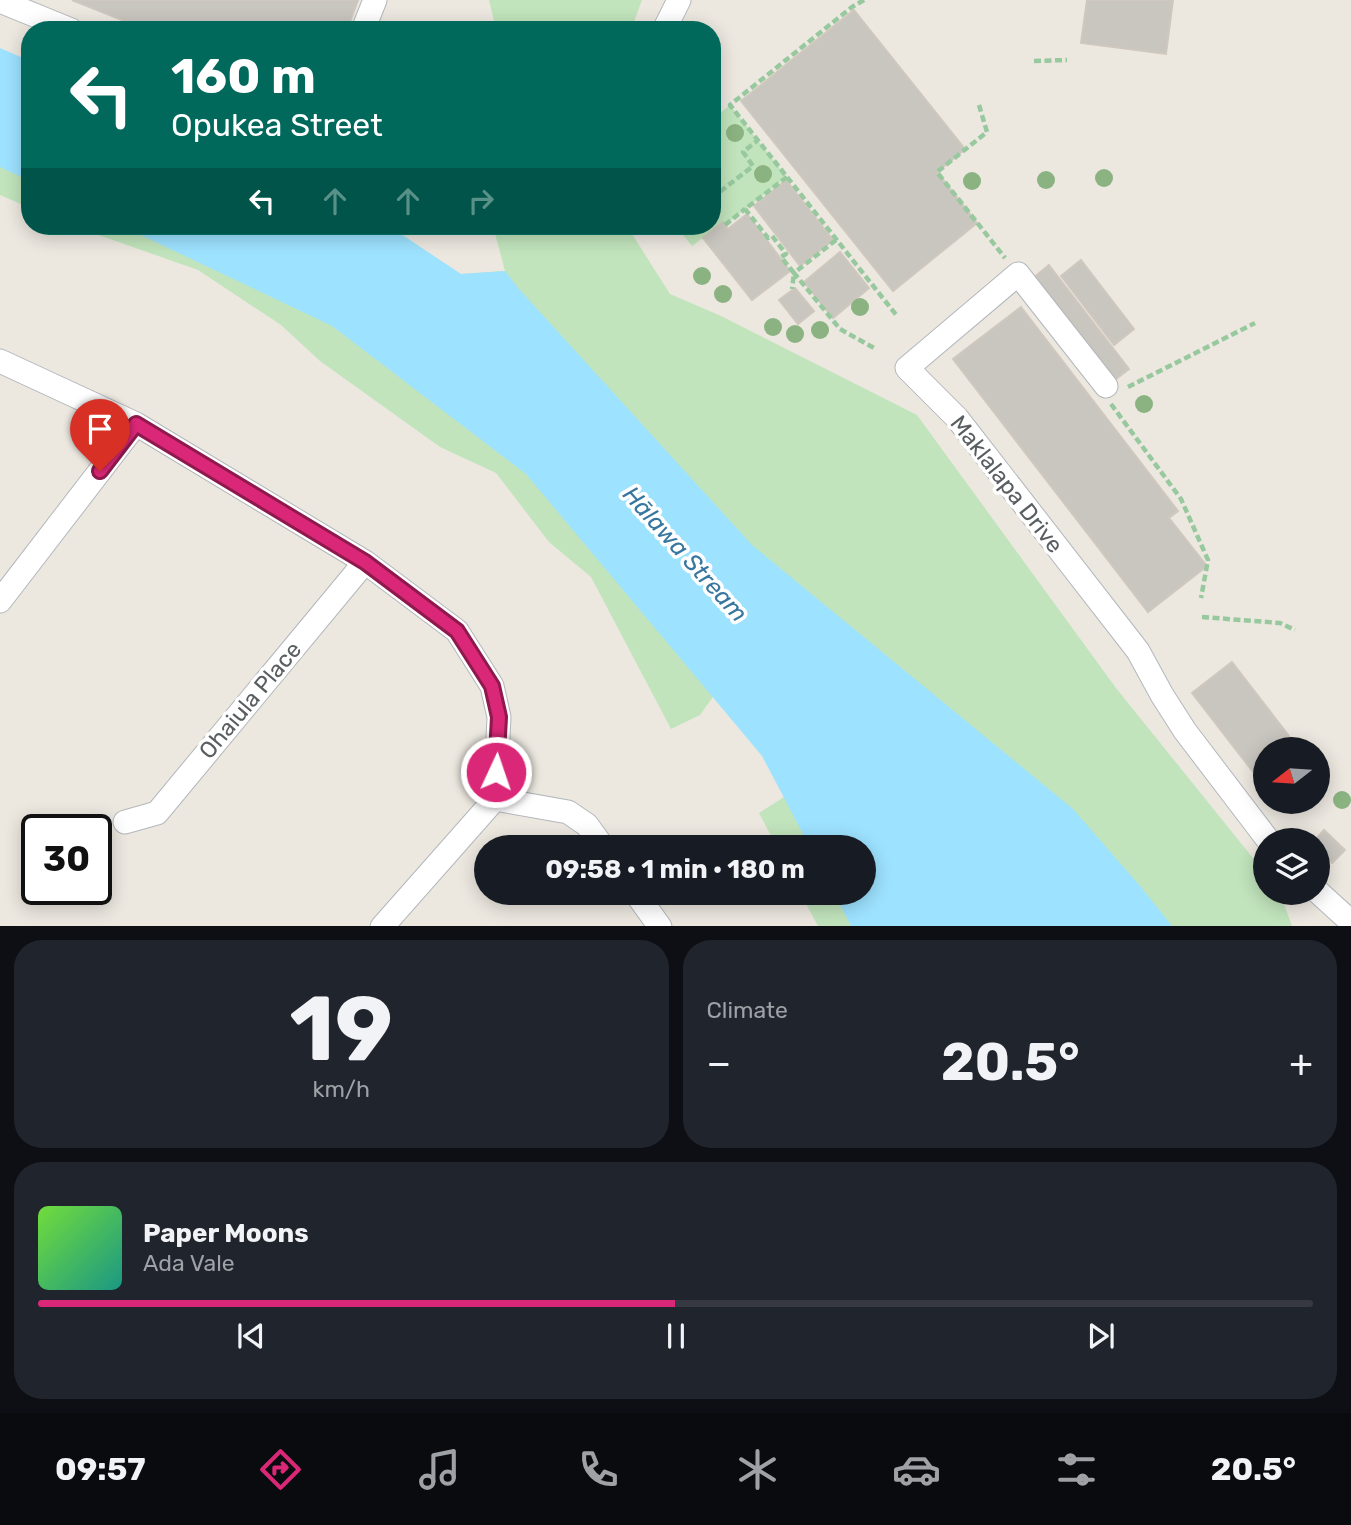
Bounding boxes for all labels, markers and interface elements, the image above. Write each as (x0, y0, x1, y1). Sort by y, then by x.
text: 160 m (171, 47, 316, 105)
icon: left (56, 49, 147, 140)
text: Opukea Street (171, 106, 383, 144)
icon: left (243, 182, 281, 220)
icon: ahead (316, 182, 354, 220)
icon: ahead (389, 182, 427, 220)
icon: right (462, 182, 500, 220)
pin (70, 399, 130, 471)
icon: arrive (81, 410, 119, 448)
street label: Maklalapa Drive (945, 410, 1069, 558)
water label: Hālawa Stream (617, 481, 753, 627)
street label: Ohaiula Place (193, 636, 307, 764)
position arrow (459, 735, 533, 809)
north arrow (1253, 737, 1330, 814)
map controls (1253, 737, 1330, 905)
speed limit sign: 30 (21, 814, 112, 905)
button: layers (1253, 828, 1330, 905)
text: 09:58 · 1 min · 180 m (545, 854, 805, 885)
text: 19 (289, 975, 393, 1083)
text: Climate (707, 996, 788, 1024)
text: 20.5° (941, 1031, 1080, 1093)
text: − (707, 1040, 731, 1086)
text: + (1289, 1040, 1313, 1086)
text: km/h (313, 1075, 370, 1103)
text: Paper Moons (143, 1218, 309, 1249)
text: Ada Vale (143, 1249, 235, 1277)
icon: previous (232, 1317, 270, 1355)
icon: pause (657, 1317, 695, 1355)
icon: next (1082, 1317, 1120, 1355)
icon: directions (256, 1445, 305, 1494)
icon: music (415, 1445, 464, 1494)
icon: phone (574, 1445, 623, 1494)
icon: climate (733, 1445, 782, 1494)
icon: car (892, 1445, 941, 1494)
icon: filters (1052, 1445, 1101, 1494)
text: 09:57 (55, 1450, 146, 1488)
text: 20.5° (1211, 1450, 1296, 1488)

